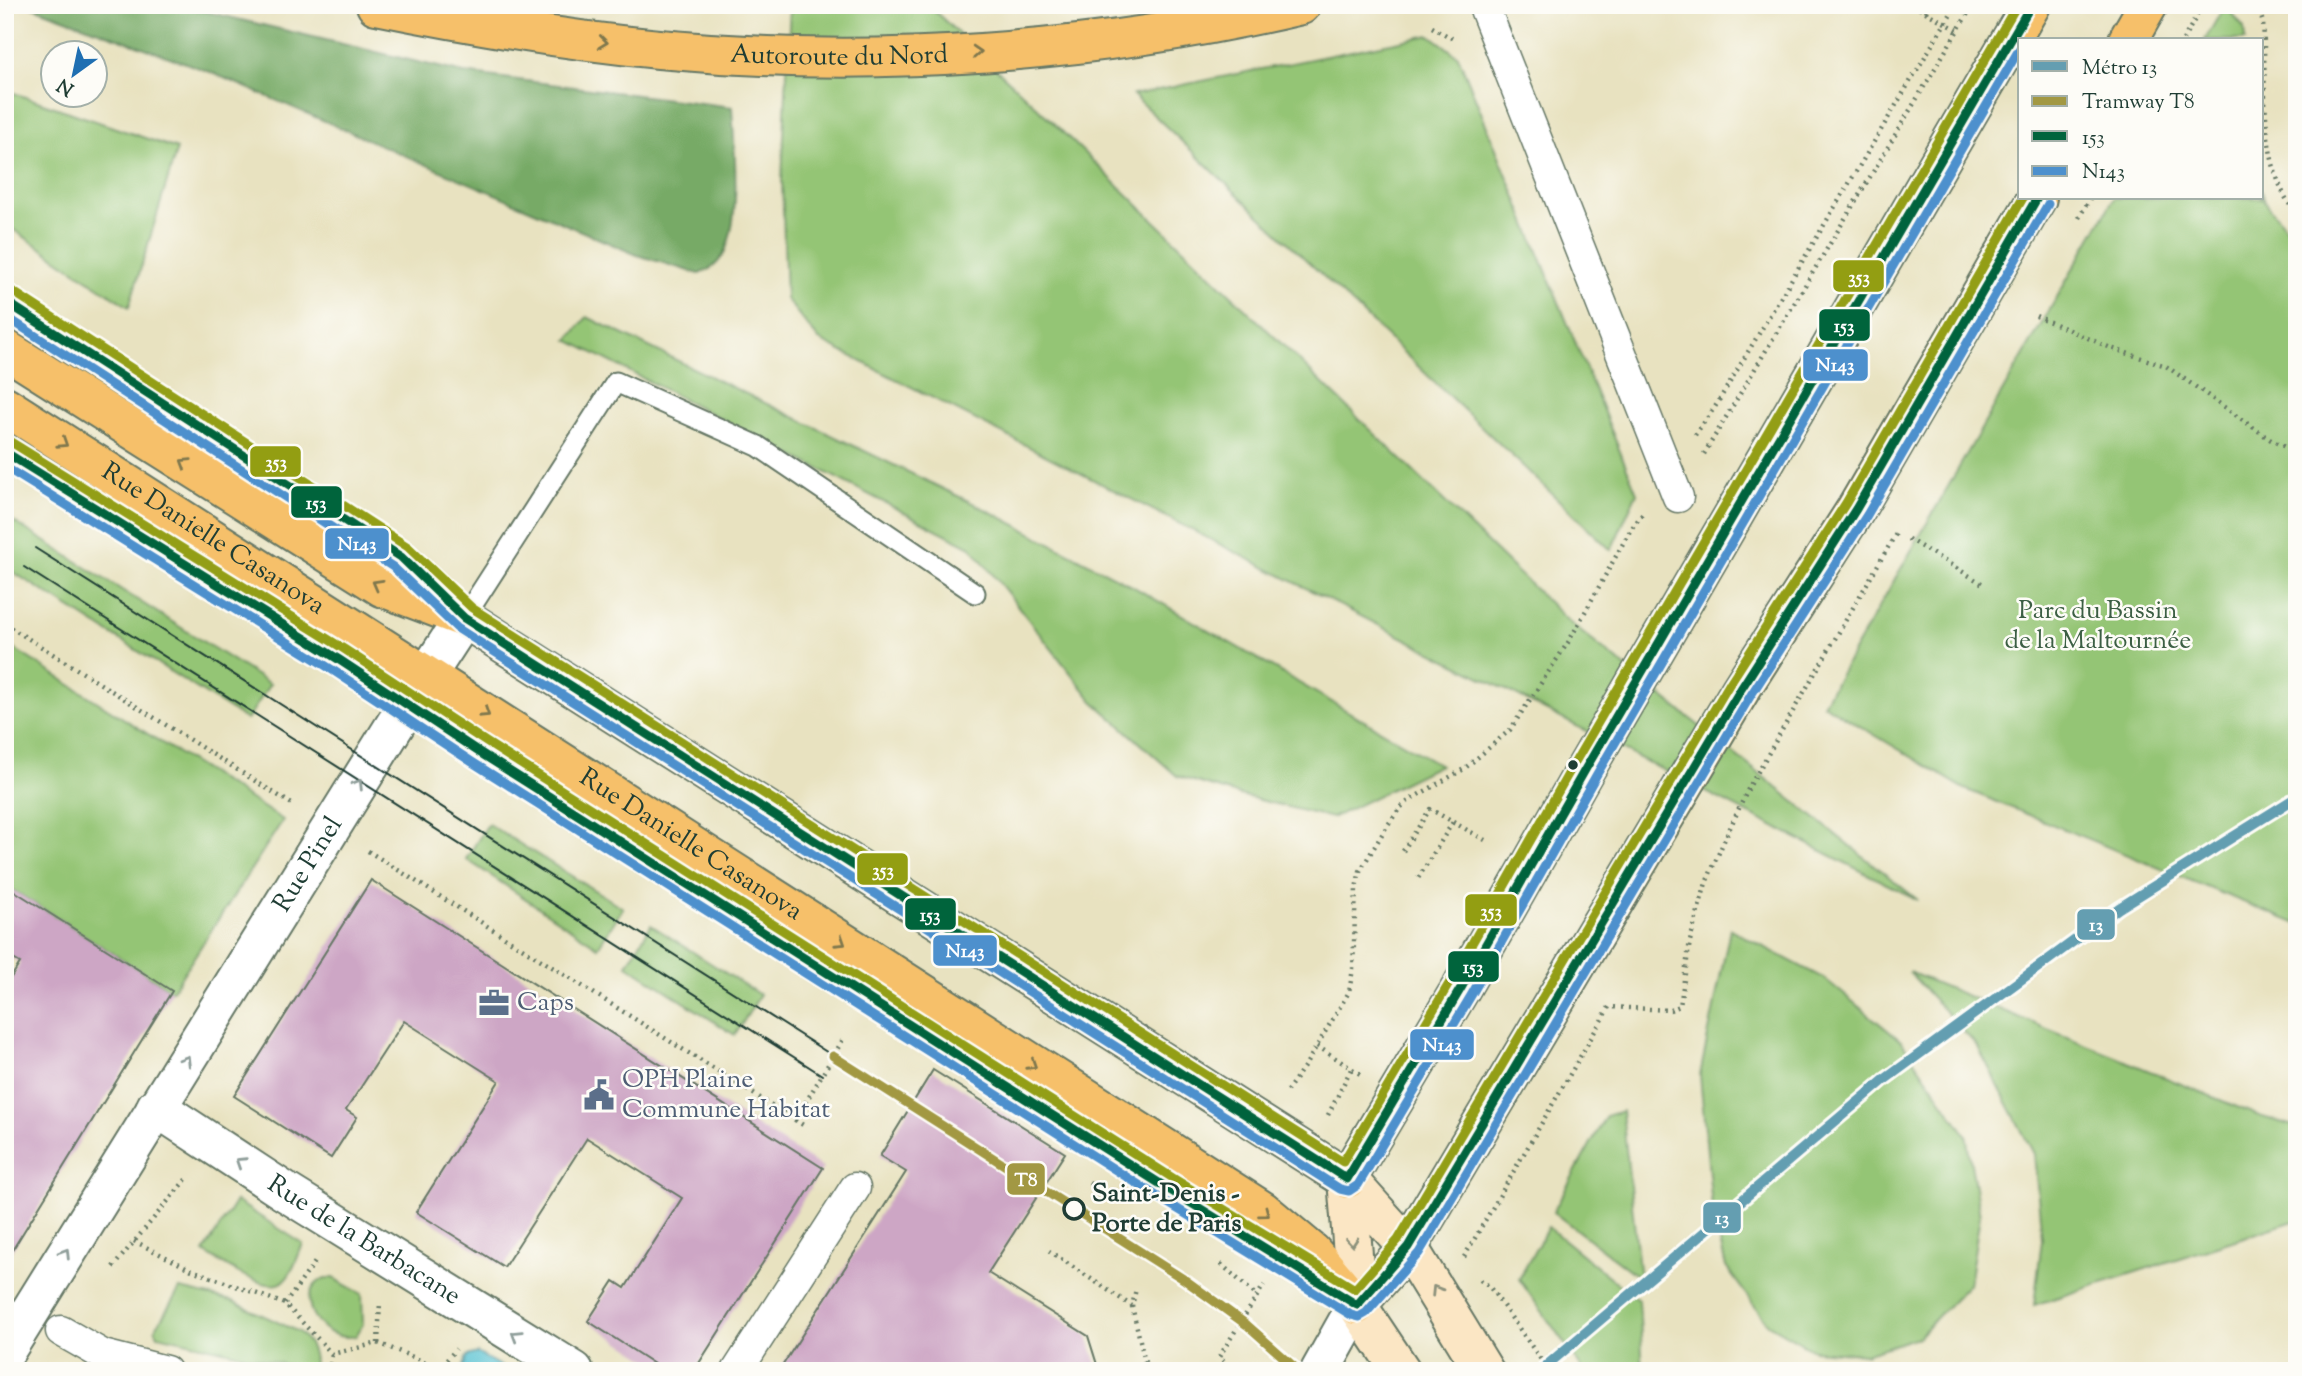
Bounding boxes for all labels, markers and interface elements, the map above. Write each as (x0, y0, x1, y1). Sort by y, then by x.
one-way arrow (598, 35, 609, 50)
street label: Autoroute du Nord (729, 36, 949, 76)
north arrow (38, 38, 108, 108)
legend (2018, 38, 2264, 200)
one-way arrow (972, 44, 983, 59)
text: Métro 13 (2082, 54, 2157, 84)
text: N (52, 71, 80, 102)
text: Tramway T8 (2082, 88, 2195, 118)
text: 153 (2082, 124, 2105, 154)
text: N143 (2082, 158, 2125, 188)
line badge: 353 (1832, 259, 1885, 293)
text: 353 (1848, 265, 1870, 292)
line badge: 153 (1818, 308, 1871, 342)
text: 153 (1834, 314, 1855, 341)
line badge: N143 (1802, 348, 1869, 382)
text: N143 (1816, 353, 1855, 380)
one-way arrow (55, 434, 68, 447)
line badge: 353 (249, 445, 302, 478)
text: 353 (265, 450, 287, 477)
street label: Rue Danielle Casanova (94, 454, 332, 624)
one-way arrow (180, 458, 193, 471)
line badge: 153 (290, 485, 343, 519)
text: 153 (306, 491, 327, 518)
line badge: N143 (324, 527, 390, 560)
text: N143 (338, 532, 377, 559)
one-way arrow (372, 579, 385, 592)
park label: Parc du Bassin de la Maltournée (2005, 593, 2191, 660)
one-way arrow (477, 704, 490, 717)
unlabelled marker (1566, 758, 1580, 772)
street label: Rue Danielle Casanova (572, 759, 810, 930)
one-way arrow (350, 779, 363, 792)
street label: Rue Pinel (264, 810, 352, 920)
line badge: 353 (856, 852, 909, 886)
text: 353 (872, 858, 894, 885)
line badge: 353 (1464, 893, 1518, 927)
line badge: 153 (904, 897, 957, 931)
text: 353 (1480, 899, 1502, 926)
text: 153 (920, 903, 941, 930)
line badge: 13 (2076, 908, 2116, 941)
text: 13 (2089, 913, 2103, 940)
one-way arrow (833, 933, 846, 946)
line badge: N143 (932, 934, 998, 967)
text: N143 (946, 939, 985, 966)
line badge: 153 (1447, 950, 1500, 983)
text: 153 (1463, 955, 1484, 982)
place label: Caps (517, 985, 574, 1022)
office icon: Caps (477, 986, 511, 1020)
line badge: N143 (1409, 1028, 1475, 1061)
text: N143 (1423, 1033, 1462, 1060)
one-way arrow (177, 1055, 190, 1068)
one-way arrow (1024, 1056, 1037, 1069)
place label: OPH Plaine Commune Habitat (622, 1062, 830, 1129)
public building icon: OPH Plaine Commune Habitat (582, 1078, 616, 1112)
one-way arrow (235, 1158, 248, 1170)
line badge: T8 (1006, 1162, 1046, 1196)
street label: Rue de la Barbacane (260, 1166, 468, 1315)
text: T8 (1015, 1168, 1038, 1195)
place label: Saint-Denis - Porte de Paris (1092, 1176, 1241, 1243)
marker: Saint-Denis - Porte de Paris (1063, 1198, 1085, 1220)
line badge: 13 (1702, 1201, 1742, 1234)
one-way arrow (1257, 1205, 1270, 1218)
text: 13 (1715, 1206, 1729, 1233)
one-way arrow (1344, 1237, 1359, 1248)
one-way arrow (57, 1248, 70, 1261)
one-way arrow (1432, 1285, 1445, 1298)
one-way arrow (510, 1330, 523, 1343)

